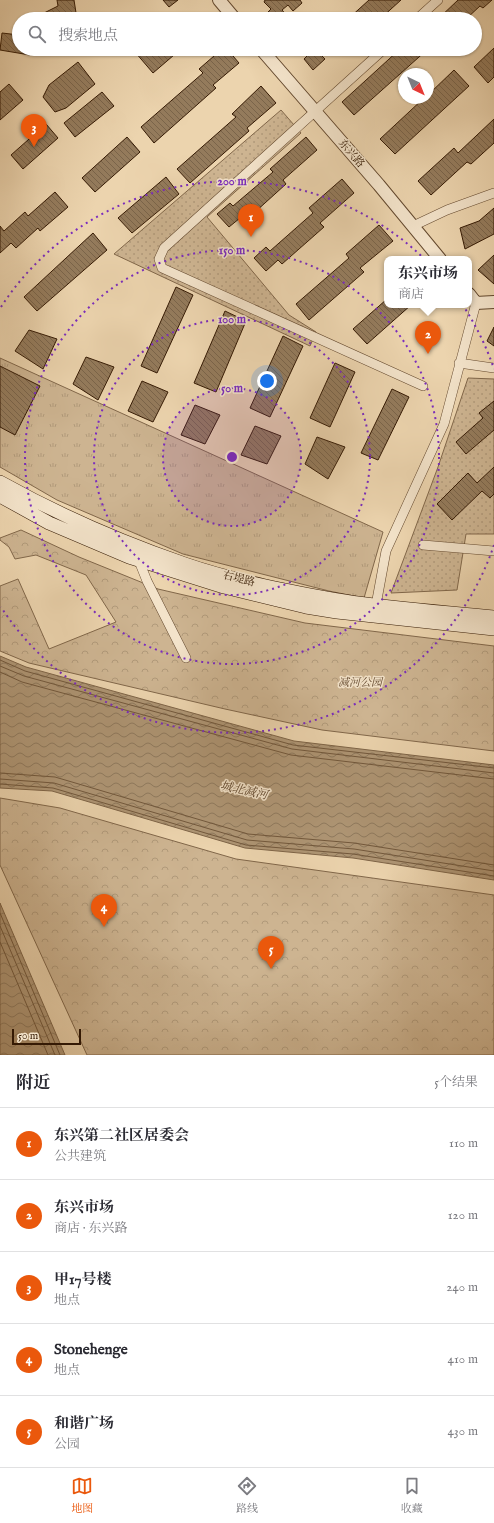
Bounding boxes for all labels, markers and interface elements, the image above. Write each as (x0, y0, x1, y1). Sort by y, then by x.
search box (12, 12, 482, 56)
icon: search (26, 23, 48, 45)
text: 搜索地点 (58, 26, 118, 45)
north arrow (398, 68, 434, 104)
pin: 3 (21, 114, 47, 147)
street label: 东兴路 (335, 137, 367, 171)
text: 200 m (217, 174, 247, 189)
pin: 1 (238, 204, 264, 237)
text: 150 m (219, 243, 246, 258)
popup (384, 256, 472, 308)
text: 东兴市场 (398, 264, 458, 283)
text: 商店 (398, 286, 424, 303)
text: 100 m (218, 312, 247, 327)
pin: 2 (415, 321, 441, 354)
your location (257, 371, 277, 391)
text: 50 m (221, 381, 244, 396)
centre of rings (225, 450, 239, 464)
street label: 右堤路 (221, 568, 256, 590)
park label: 减河公园 (338, 676, 384, 690)
water label: 城北减河 (219, 778, 271, 803)
pin: 4 (91, 894, 117, 927)
pin: 5 (258, 936, 284, 969)
scale bar (12, 1027, 81, 1046)
text: 50 m (18, 1029, 38, 1043)
text: 附近 (16, 1073, 50, 1094)
text: 5个结果 (434, 1074, 478, 1091)
text: 东兴第二社区居委会 (54, 1126, 189, 1145)
text: 1 (27, 1135, 31, 1152)
text: 110 m (449, 1135, 478, 1152)
text: 公共建筑 (54, 1148, 106, 1165)
text: 东兴市场 (54, 1198, 114, 1217)
text: 2 (26, 1207, 32, 1224)
text: 120 m (448, 1207, 478, 1224)
text: 商店 · 东兴路 (54, 1220, 128, 1237)
text: 甲17号楼 (54, 1270, 112, 1289)
text: 3 (27, 1279, 31, 1296)
text: 240 m (446, 1279, 478, 1296)
text: 地点 (54, 1292, 80, 1309)
text: Stonehenge (54, 1340, 128, 1359)
text: 4 (26, 1351, 32, 1368)
text: 410 m (448, 1351, 478, 1368)
text: 地点 (54, 1362, 80, 1379)
text: 和谐广场 (54, 1414, 114, 1433)
text: 5 (27, 1423, 31, 1440)
text: 430 m (448, 1423, 478, 1440)
text: 公园 (54, 1436, 80, 1453)
tab: 地图 (71, 1475, 93, 1516)
tab: 路线 (236, 1475, 258, 1516)
tab: 收藏 (401, 1475, 423, 1516)

